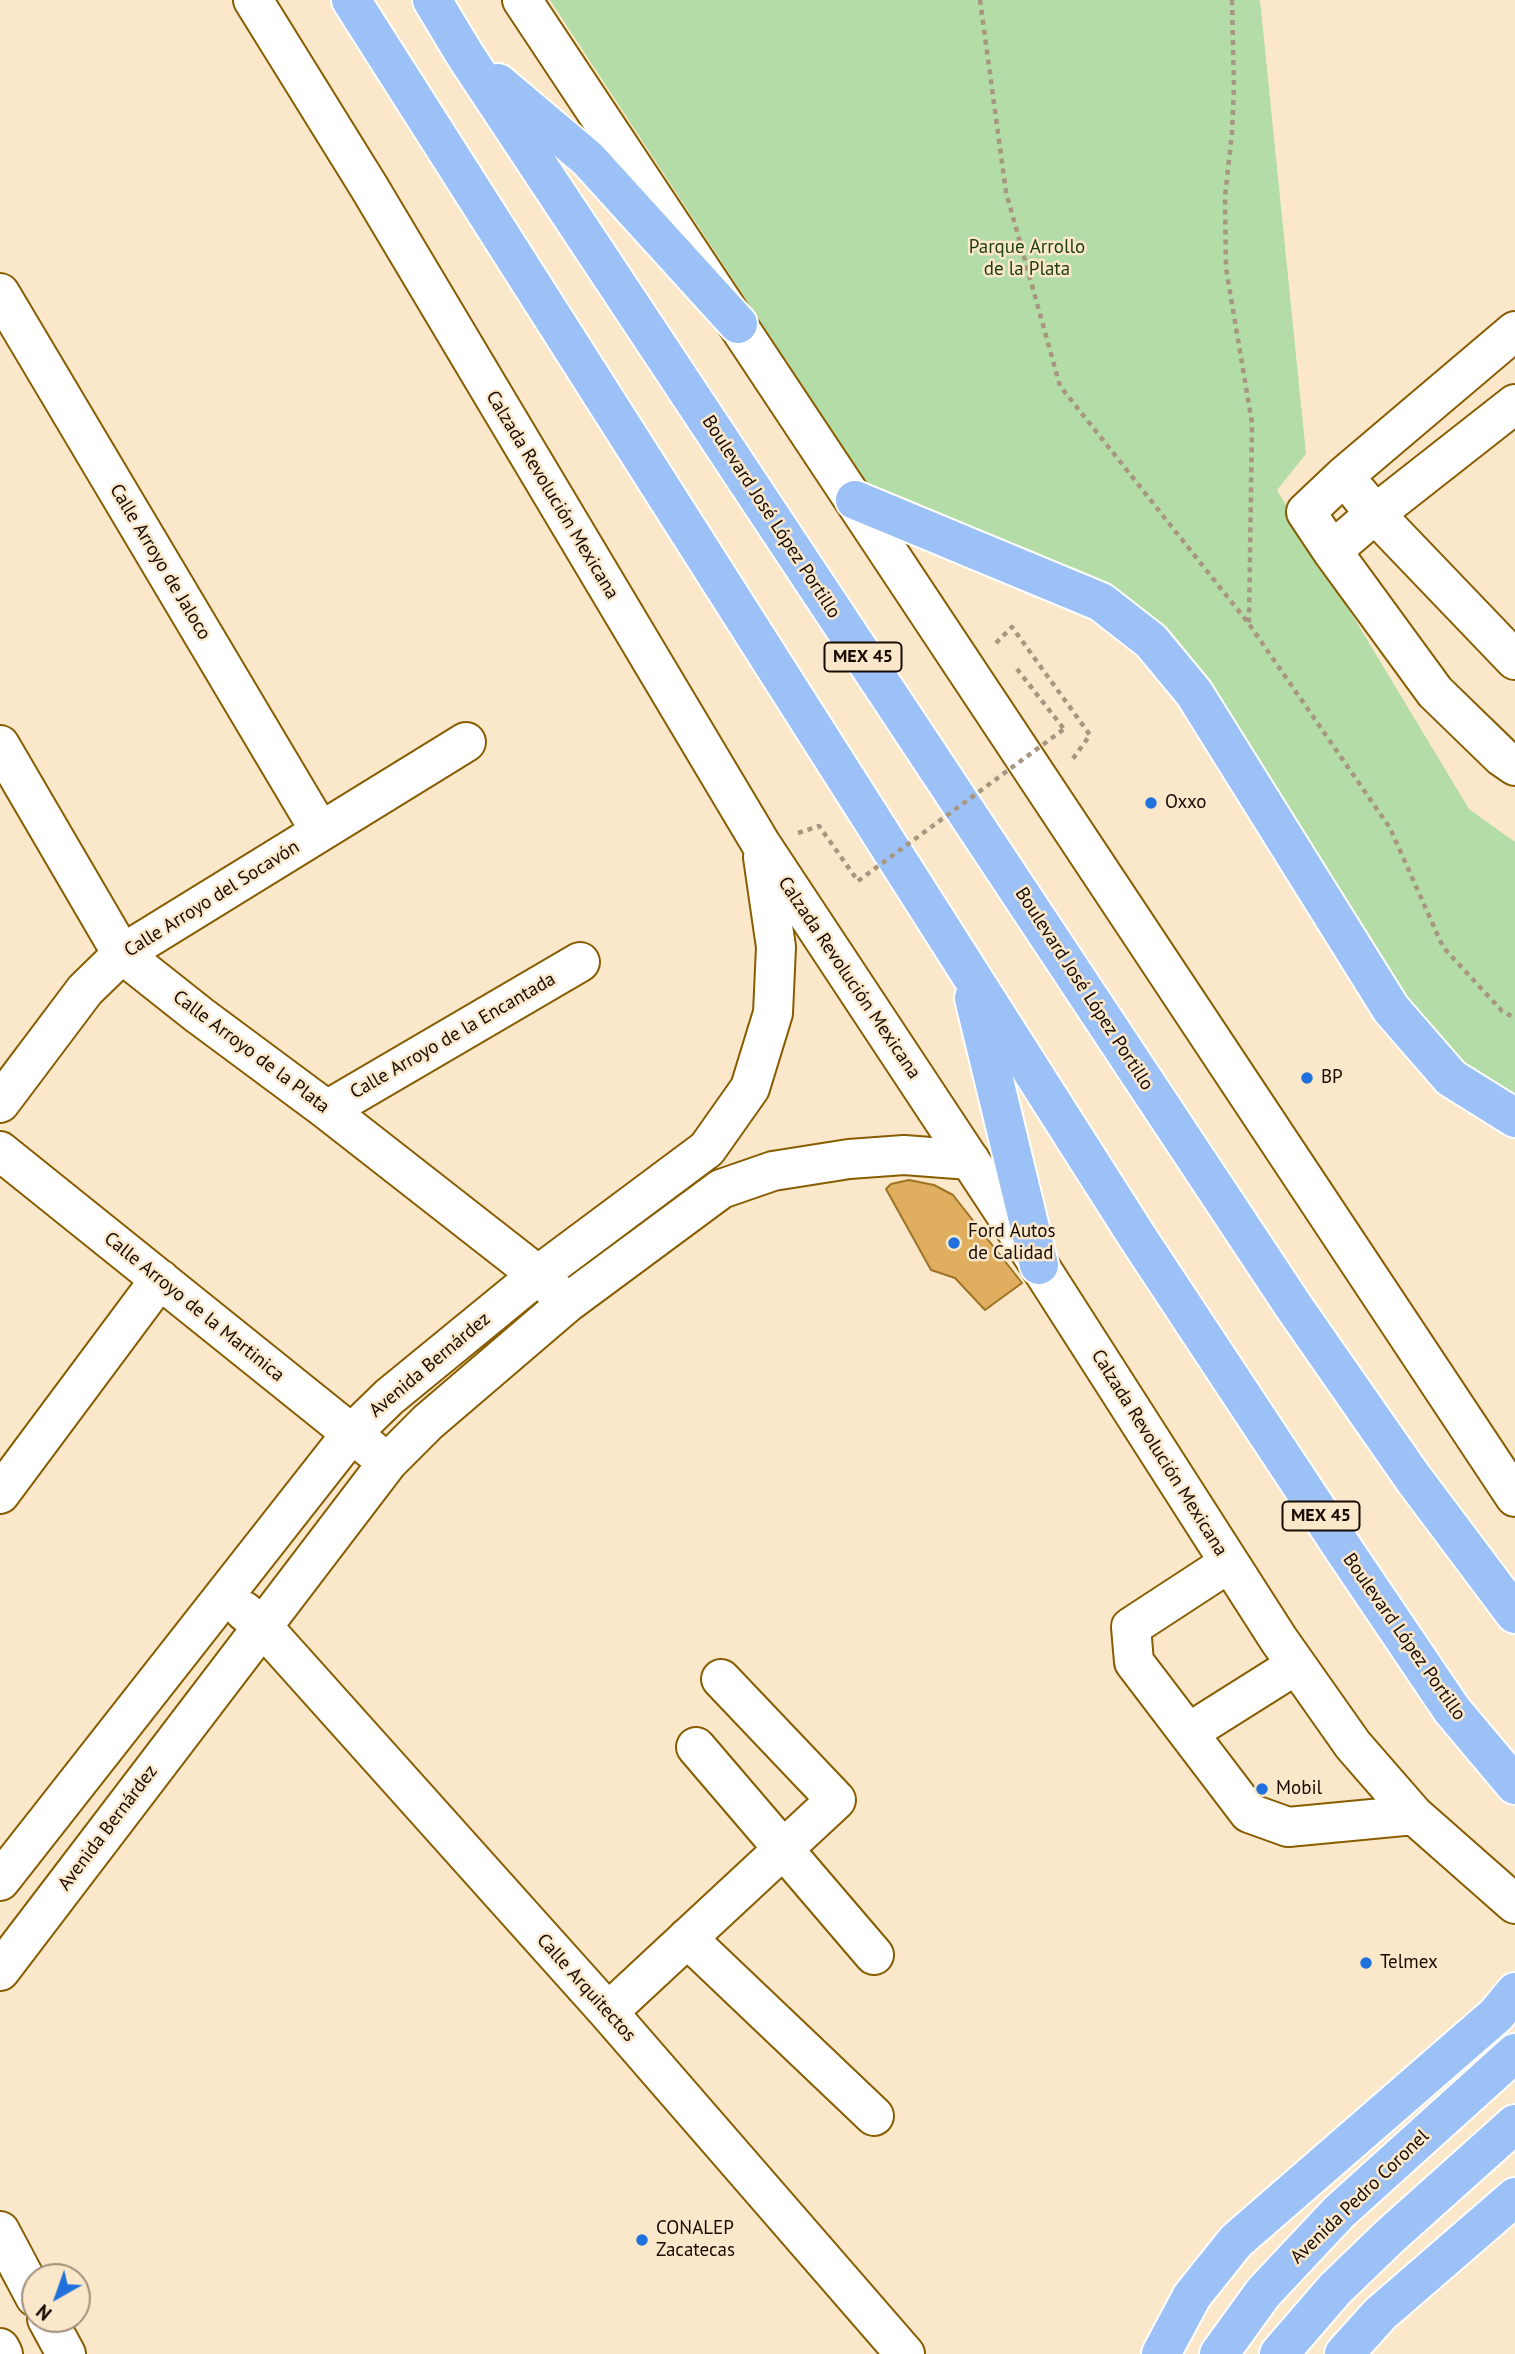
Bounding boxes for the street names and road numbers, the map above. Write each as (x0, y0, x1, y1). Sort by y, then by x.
street label: Calzada Revolución Mexicana (481, 387, 623, 603)
street label: Boulevard José López Portillo (697, 411, 845, 623)
street label: Calle Arroyo de Jaloco (104, 480, 216, 644)
road number: MEX 45 (824, 642, 902, 672)
street label: Calle Arroyo del Socavón (120, 836, 304, 962)
street label: Calzada Revolución Mexicana (773, 873, 925, 1083)
street label: Boulevard José López Portillo (1010, 883, 1158, 1095)
street label: Calle Arroyo de la Encantada (346, 968, 560, 1104)
street label: Calle Arroyo de la Plata (168, 986, 334, 1118)
street label: Calle Arroyo de la Martinica (99, 1227, 289, 1387)
street label: Avenida Bernárdez (365, 1308, 495, 1422)
street label: Calzada Revolución Mexicana (1086, 1346, 1232, 1560)
road number: MEX 45 (1282, 1502, 1360, 1531)
street label: Boulevard López Portillo (1338, 1549, 1470, 1725)
street label: Avenida Bernárdez (53, 1761, 163, 1895)
street label: Calle Arquitectos (532, 1929, 640, 2047)
street label: Avenida Pedro Coronel (1286, 2125, 1434, 2269)

